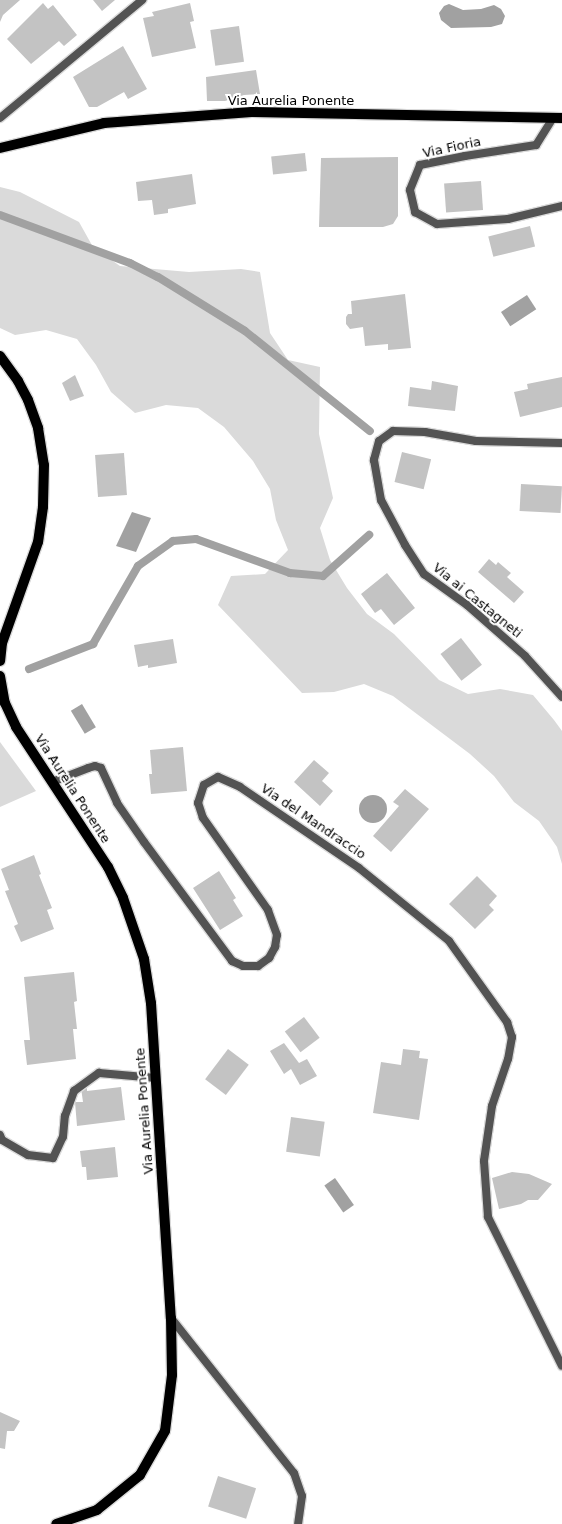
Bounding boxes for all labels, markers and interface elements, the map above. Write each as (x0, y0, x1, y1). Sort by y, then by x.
street label: Via Aurelia Ponente (228, 93, 354, 109)
street label: Via Fioria (421, 134, 483, 162)
street label: Via ai Castagneti (429, 560, 525, 642)
street label: Via Aurelia Ponente (31, 732, 113, 846)
street label: Via del Mandraccio (258, 781, 368, 863)
street label: Via Aurelia Ponente (133, 1047, 157, 1175)

